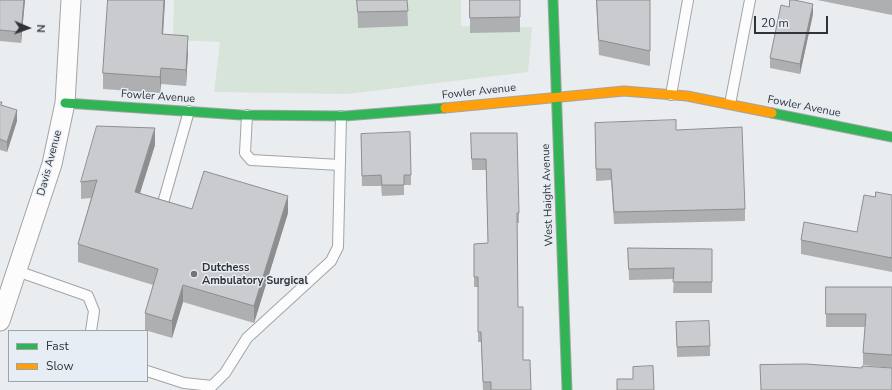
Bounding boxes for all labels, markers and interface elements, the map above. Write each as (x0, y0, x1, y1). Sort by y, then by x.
north arrow (8, 8, 48, 48)
scale bar (756, 8, 830, 34)
text: 20 m (761, 15, 789, 31)
text: N (33, 24, 48, 33)
street label: Fowler Avenue (441, 82, 517, 102)
street label: Fowler Avenue (120, 88, 196, 106)
street label: Fowler Avenue (766, 93, 842, 121)
street label: Davis Avenue (35, 129, 65, 197)
street label: West Haight Avenue (540, 143, 556, 247)
place label: Dutchess Ambulatory Surgical (202, 261, 308, 287)
marker: Dutchess Ambulatory Surgical (189, 269, 199, 279)
legend (8, 330, 148, 382)
text: Fast (46, 338, 69, 354)
text: Slow (46, 358, 74, 374)

